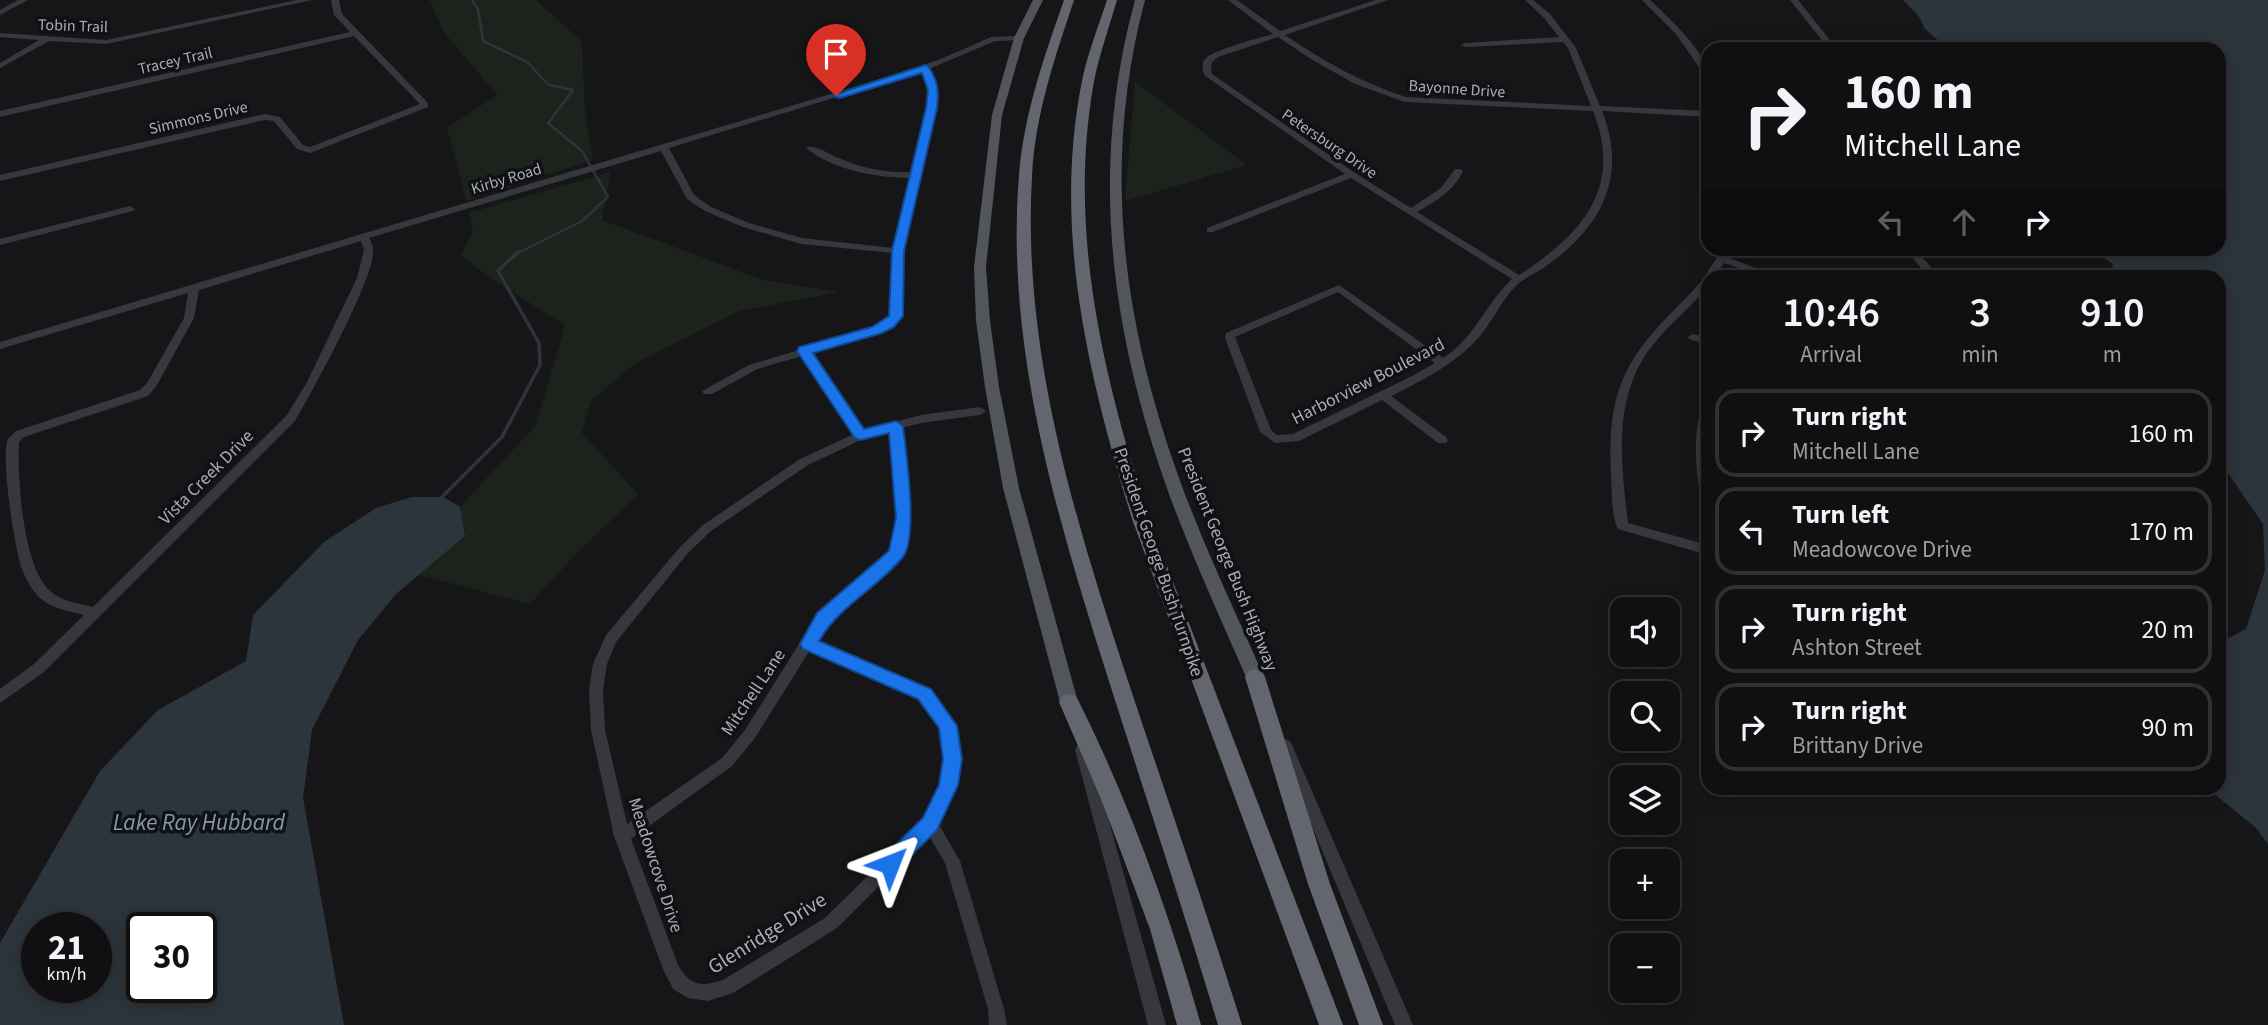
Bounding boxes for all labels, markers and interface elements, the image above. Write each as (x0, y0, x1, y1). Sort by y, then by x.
street label: Tobin Trail (38, 14, 108, 38)
pin (806, 24, 866, 96)
icon: arrive (817, 35, 855, 73)
street label: Tracey Trail (136, 42, 215, 80)
text: 160 m (1844, 58, 1973, 128)
icon: right (1729, 70, 1820, 161)
street label: Bayonne Drive (1408, 75, 1506, 103)
street label: Simmons Drive (147, 96, 250, 140)
street label: Petersburg Drive (1277, 104, 1382, 184)
text: Mitchell Lane (1844, 123, 2021, 169)
street label: Kirby Road (468, 158, 544, 200)
icon: left (1872, 203, 1910, 241)
icon: ahead (1945, 203, 1983, 241)
icon: right (2018, 203, 2056, 241)
text: 10:46 (1782, 283, 1880, 343)
text: 3 (1969, 283, 1991, 343)
text: 910 (2080, 283, 2145, 343)
street label: Harborview Boulevard (1287, 332, 1449, 431)
text: Arrival (1800, 338, 1862, 371)
text: min (1961, 338, 1999, 371)
text: m (2103, 338, 2122, 371)
text: Turn right (1792, 398, 1907, 435)
icon: right (1733, 414, 1771, 452)
text: 160 m (2128, 415, 2194, 452)
street label: Vista Creek Drive (153, 424, 259, 530)
text: Mitchell Lane (1792, 435, 1919, 468)
street label: President George Bush Turnpike (1108, 444, 1210, 680)
street label: President George Bush Highway (1171, 444, 1284, 675)
text: Turn left (1792, 496, 1889, 533)
icon: left (1733, 512, 1771, 550)
text: 170 m (2128, 513, 2194, 550)
text: Meadowcove Drive (1792, 533, 1972, 566)
text: Turn right (1792, 594, 1907, 631)
map controls (1610, 597, 1680, 1003)
button: sound (1610, 597, 1680, 667)
icon: right (1733, 610, 1771, 648)
text: 20 m (2141, 611, 2194, 648)
text: Ashton Street (1792, 631, 1922, 664)
street label: Mitchell Lane (715, 644, 792, 741)
button: search (1610, 681, 1680, 751)
text: Turn right (1792, 692, 1907, 729)
icon: right (1733, 708, 1771, 746)
text: 90 m (2141, 709, 2194, 746)
text: Brittany Drive (1792, 729, 1923, 762)
button: layers (1610, 765, 1680, 835)
street label: Meadowcove Drive (622, 794, 689, 936)
water label: Lake Ray Hubbard (113, 806, 286, 839)
position arrow (853, 827, 927, 901)
button: + (1610, 849, 1680, 919)
street label: Glenridge Drive (702, 885, 832, 981)
speed limit sign: 30 (126, 912, 217, 1003)
text: 21 (48, 923, 85, 973)
button: − (1610, 933, 1680, 1003)
text: km/h (47, 962, 86, 987)

